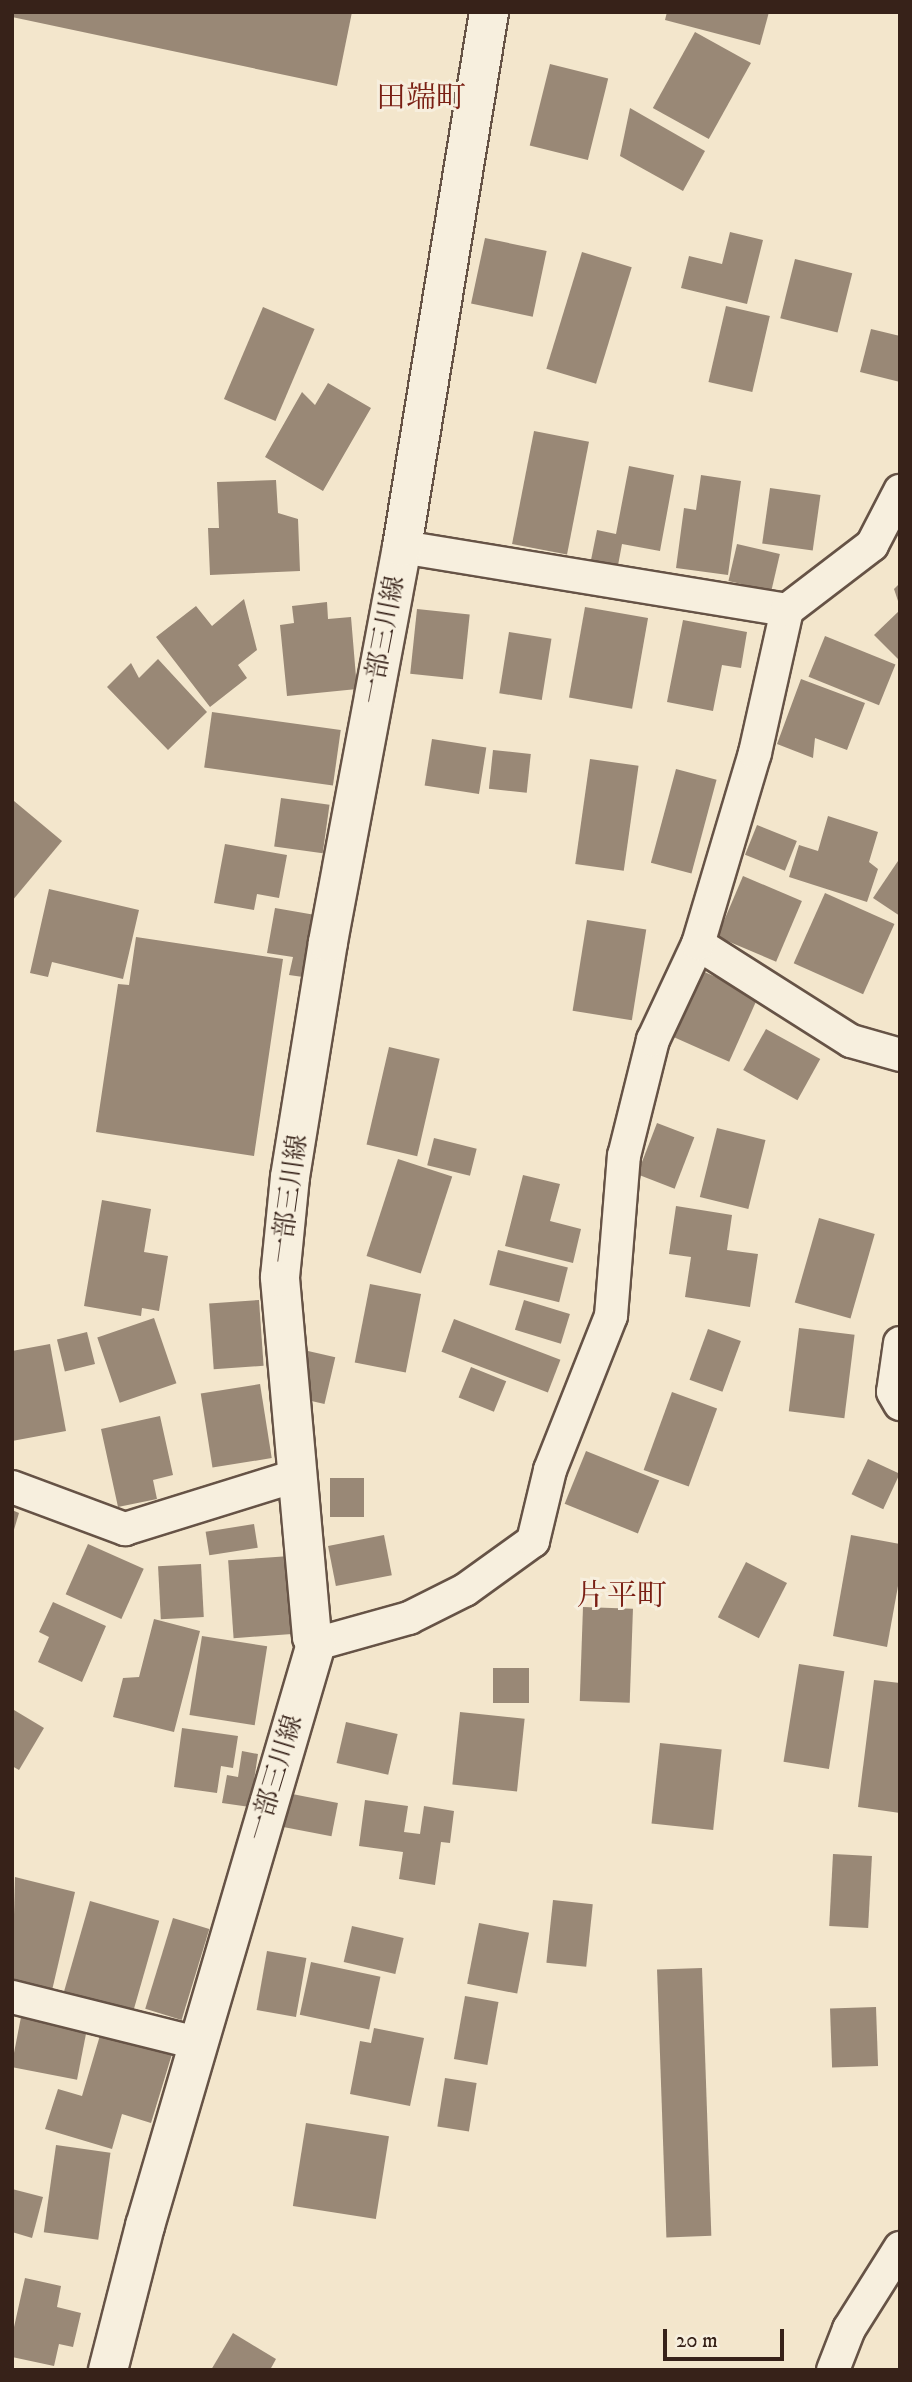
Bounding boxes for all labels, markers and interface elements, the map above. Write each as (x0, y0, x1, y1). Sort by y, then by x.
district label: 田端町 (376, 81, 466, 117)
street label: 一部三川線 (356, 573, 412, 707)
street label: 一部三川線 (266, 1132, 314, 1266)
district label: 片平町 (577, 1579, 667, 1615)
street label: 一部三川線 (242, 1711, 310, 1845)
scale bar (667, 2316, 788, 2360)
text: 20 m (676, 2328, 718, 2354)

